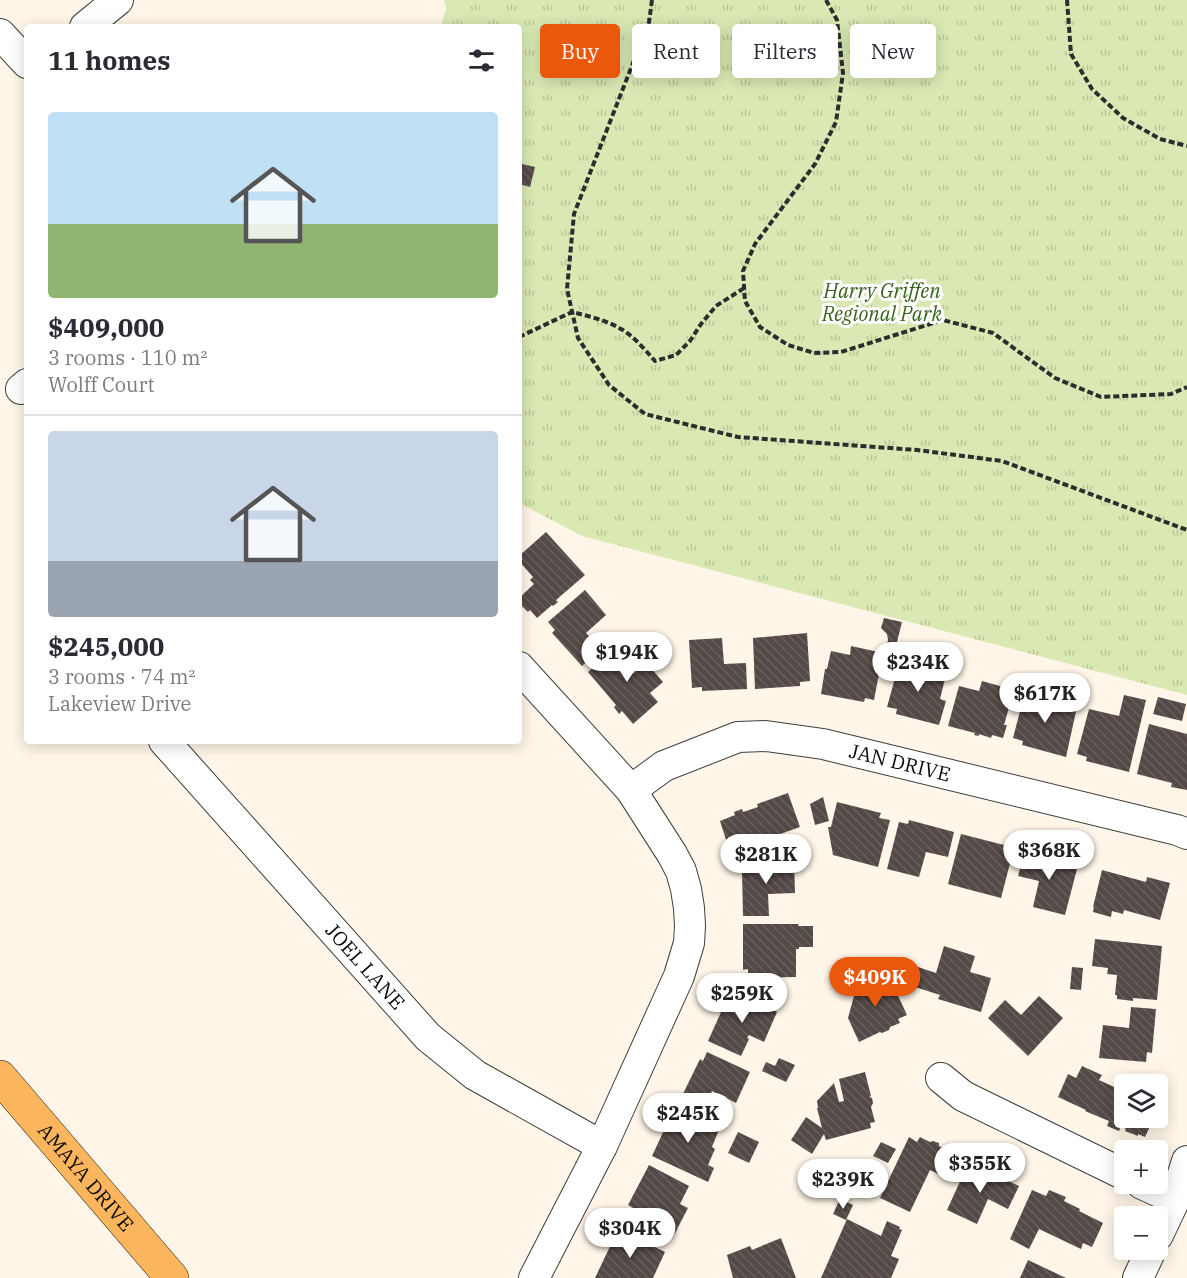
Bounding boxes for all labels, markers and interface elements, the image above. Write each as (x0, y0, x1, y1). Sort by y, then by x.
chip: Buy (540, 24, 620, 78)
chip: Rent (632, 24, 720, 78)
chip: Filters (732, 24, 838, 78)
chip: New (850, 24, 936, 78)
text: 11 homes (48, 43, 170, 77)
icon: filters (465, 44, 498, 77)
icon: home (219, 151, 327, 259)
park label: Harry Griffen Regional Park (821, 277, 942, 327)
text: $409,000 (48, 310, 164, 344)
text: 3 rooms · 110 m² (48, 344, 207, 371)
text: Wolff Court (48, 371, 155, 398)
icon: home (219, 470, 327, 578)
text: $245,000 (48, 629, 164, 663)
pin: $194K (585, 632, 669, 683)
text: $194K (595, 638, 659, 665)
pin: $234K (876, 642, 960, 693)
text: $234K (886, 648, 950, 675)
text: 3 rooms · 74 m² (48, 663, 195, 690)
pin: $617K (1003, 673, 1087, 724)
text: $617K (1013, 679, 1077, 706)
text: Lakeview Drive (48, 690, 191, 717)
street label: JAN DRIVE (847, 737, 953, 787)
pin: $368K (1007, 830, 1091, 881)
pin: $281K (724, 834, 808, 885)
text: $368K (1017, 836, 1081, 863)
text: $281K (734, 840, 798, 867)
street label: JOEL LANE (320, 917, 411, 1015)
pin: $409K (833, 957, 917, 1008)
text: $409K (843, 963, 907, 990)
pin: $259K (700, 973, 784, 1024)
text: $259K (710, 979, 774, 1006)
map controls (1114, 1074, 1168, 1260)
button: layers (1114, 1074, 1168, 1128)
pin: $245K (646, 1093, 730, 1144)
text: $245K (656, 1099, 720, 1126)
street label: AMAYA DRIVE (32, 1117, 140, 1237)
button: + (1114, 1140, 1168, 1194)
pin: $355K (938, 1143, 1022, 1194)
text: $355K (948, 1149, 1012, 1176)
pin: $239K (801, 1159, 885, 1210)
text: $239K (811, 1165, 875, 1192)
button: − (1114, 1206, 1168, 1260)
pin: $304K (588, 1208, 672, 1259)
text: $304K (598, 1214, 662, 1241)

